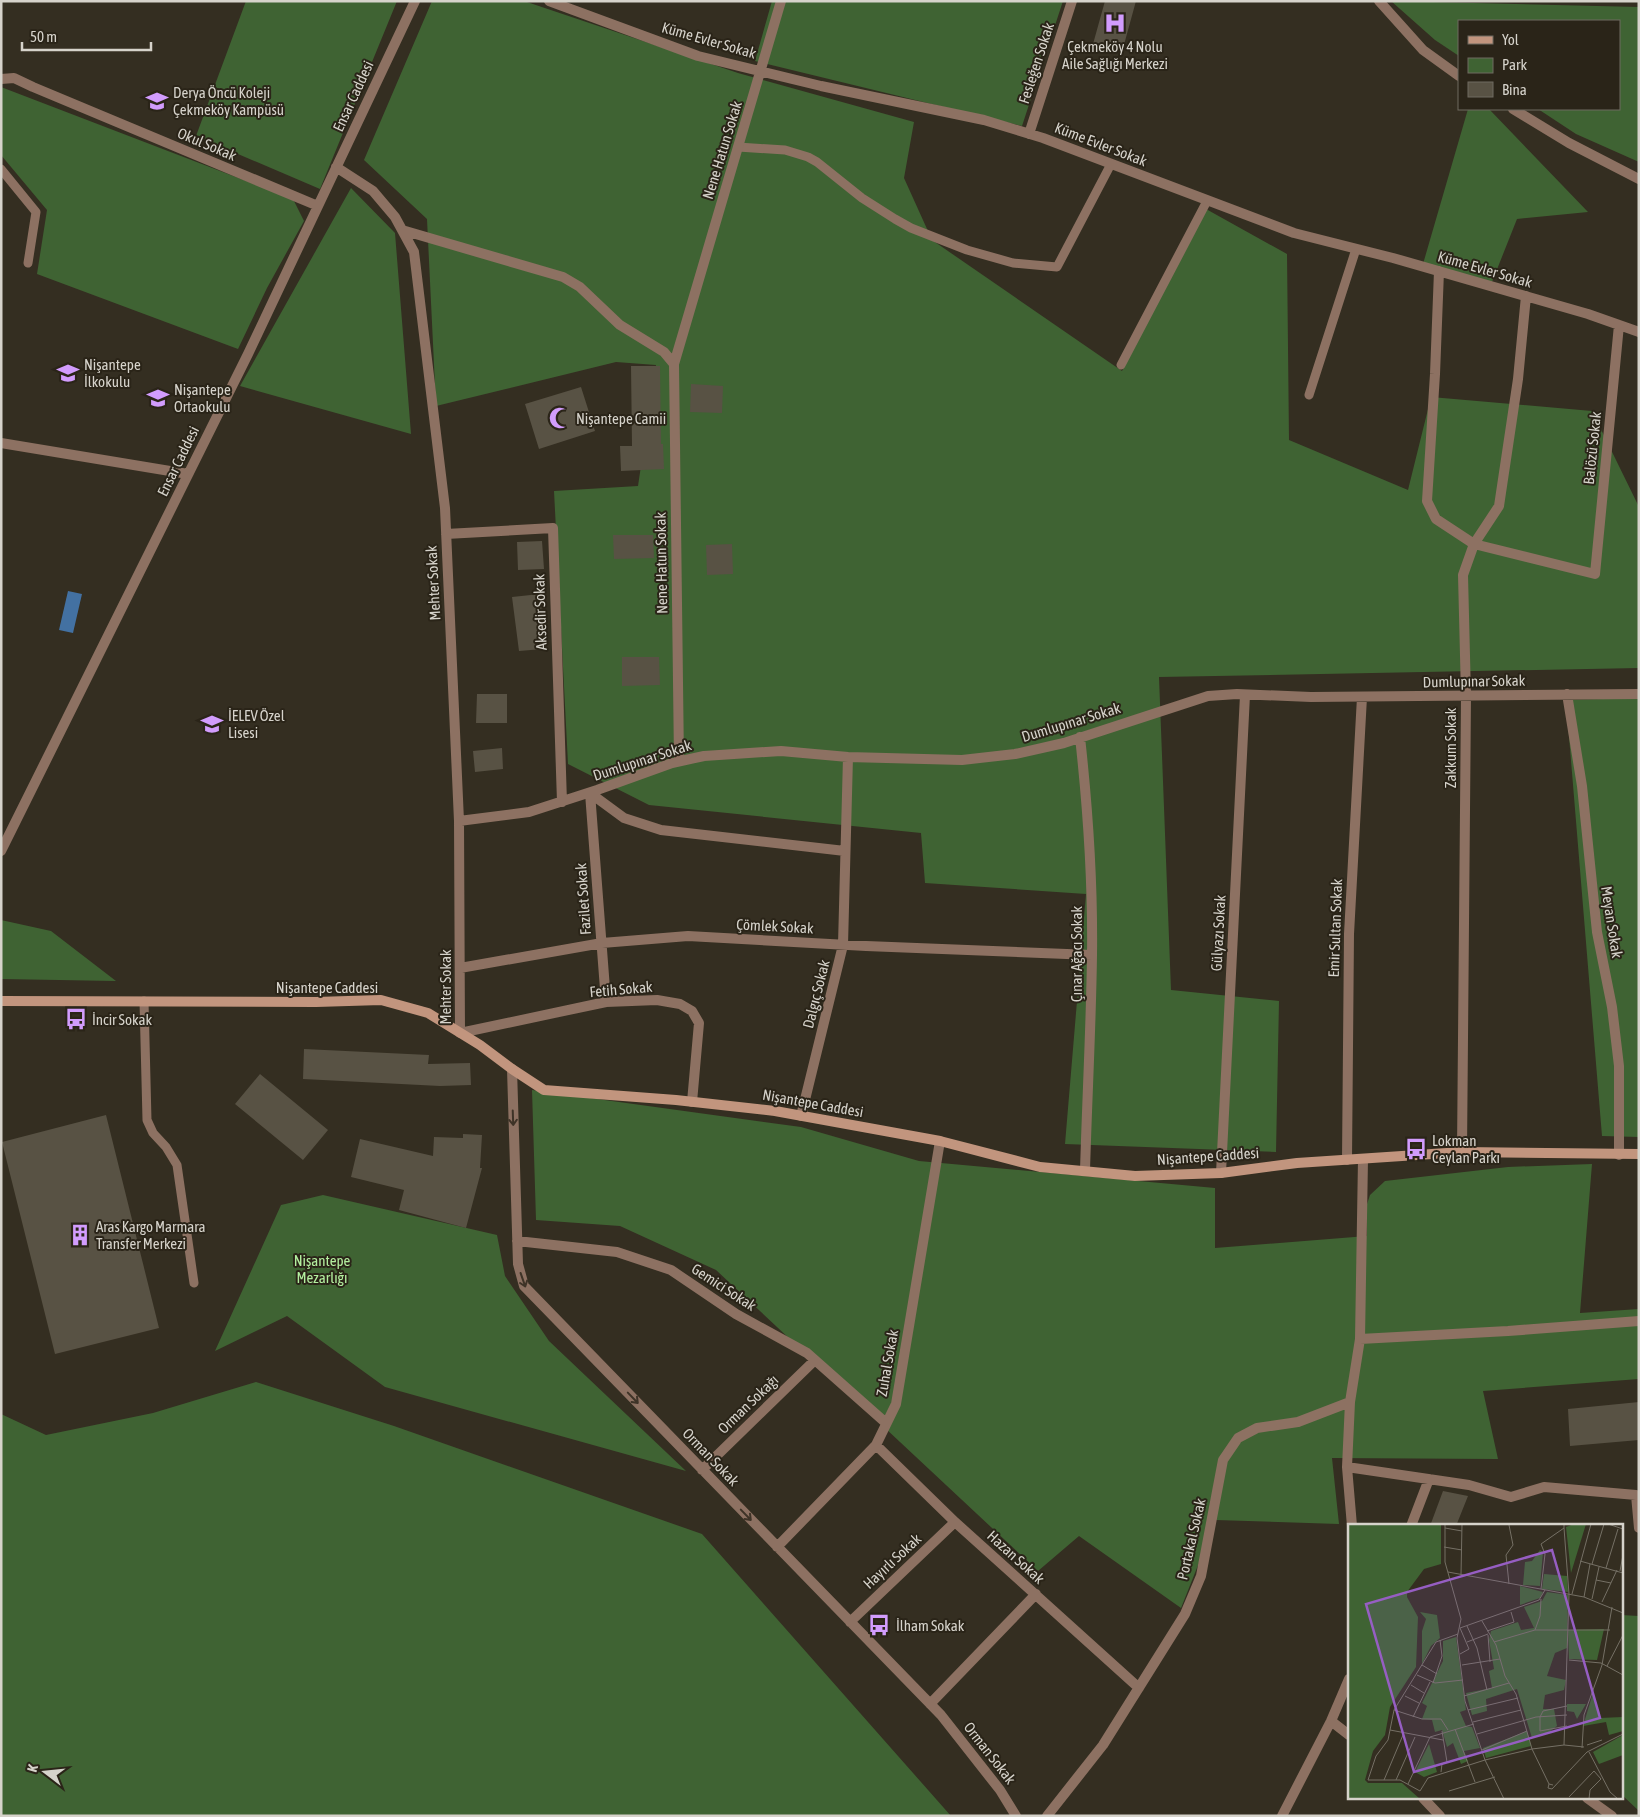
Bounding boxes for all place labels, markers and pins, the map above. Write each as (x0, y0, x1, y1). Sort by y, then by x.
hospital icon: Çekmeköy 4 Nolu Aile Sağlığı Merkezi (1102, 10, 1128, 36)
place label: Çekmeköy 4 Nolu Aile Sağlığı Merkezi (1062, 38, 1168, 72)
place label: Derya Öncü Koleji Çekmeköy Kampüsü (173, 84, 284, 118)
school or university icon: Derya Öncü Koleji Çekmeköy Kampüsü (144, 88, 170, 114)
place label: Nişantepe İlkokulu (84, 356, 141, 390)
school or university icon: Nişantepe İlkokulu (55, 360, 81, 386)
place label: Nişantepe Ortaokulu (174, 381, 231, 415)
school or university icon: Nişantepe Ortaokulu (145, 385, 171, 411)
mosque icon: Nişantepe Camii (547, 405, 573, 431)
place label: Nişantepe Camii (576, 410, 666, 427)
place label: İELEV Özel Lisesi (228, 707, 285, 741)
school or university icon: İELEV Özel Lisesi (199, 711, 225, 737)
bus stop icon: İncir Sokak (63, 1006, 89, 1032)
place label: İncir Sokak (92, 1011, 153, 1028)
place label: Lokman Ceylan Parkı (1432, 1132, 1500, 1166)
bus stop icon: Lokman Ceylan Parkı (1403, 1136, 1429, 1162)
place label: Aras Kargo Marmara Transfer Merkezi (96, 1218, 205, 1252)
building icon: Aras Kargo Marmara Transfer Merkezi (67, 1222, 93, 1248)
bus stop icon: İlham Sokak (866, 1612, 892, 1638)
place label: İlham Sokak (896, 1617, 965, 1634)

